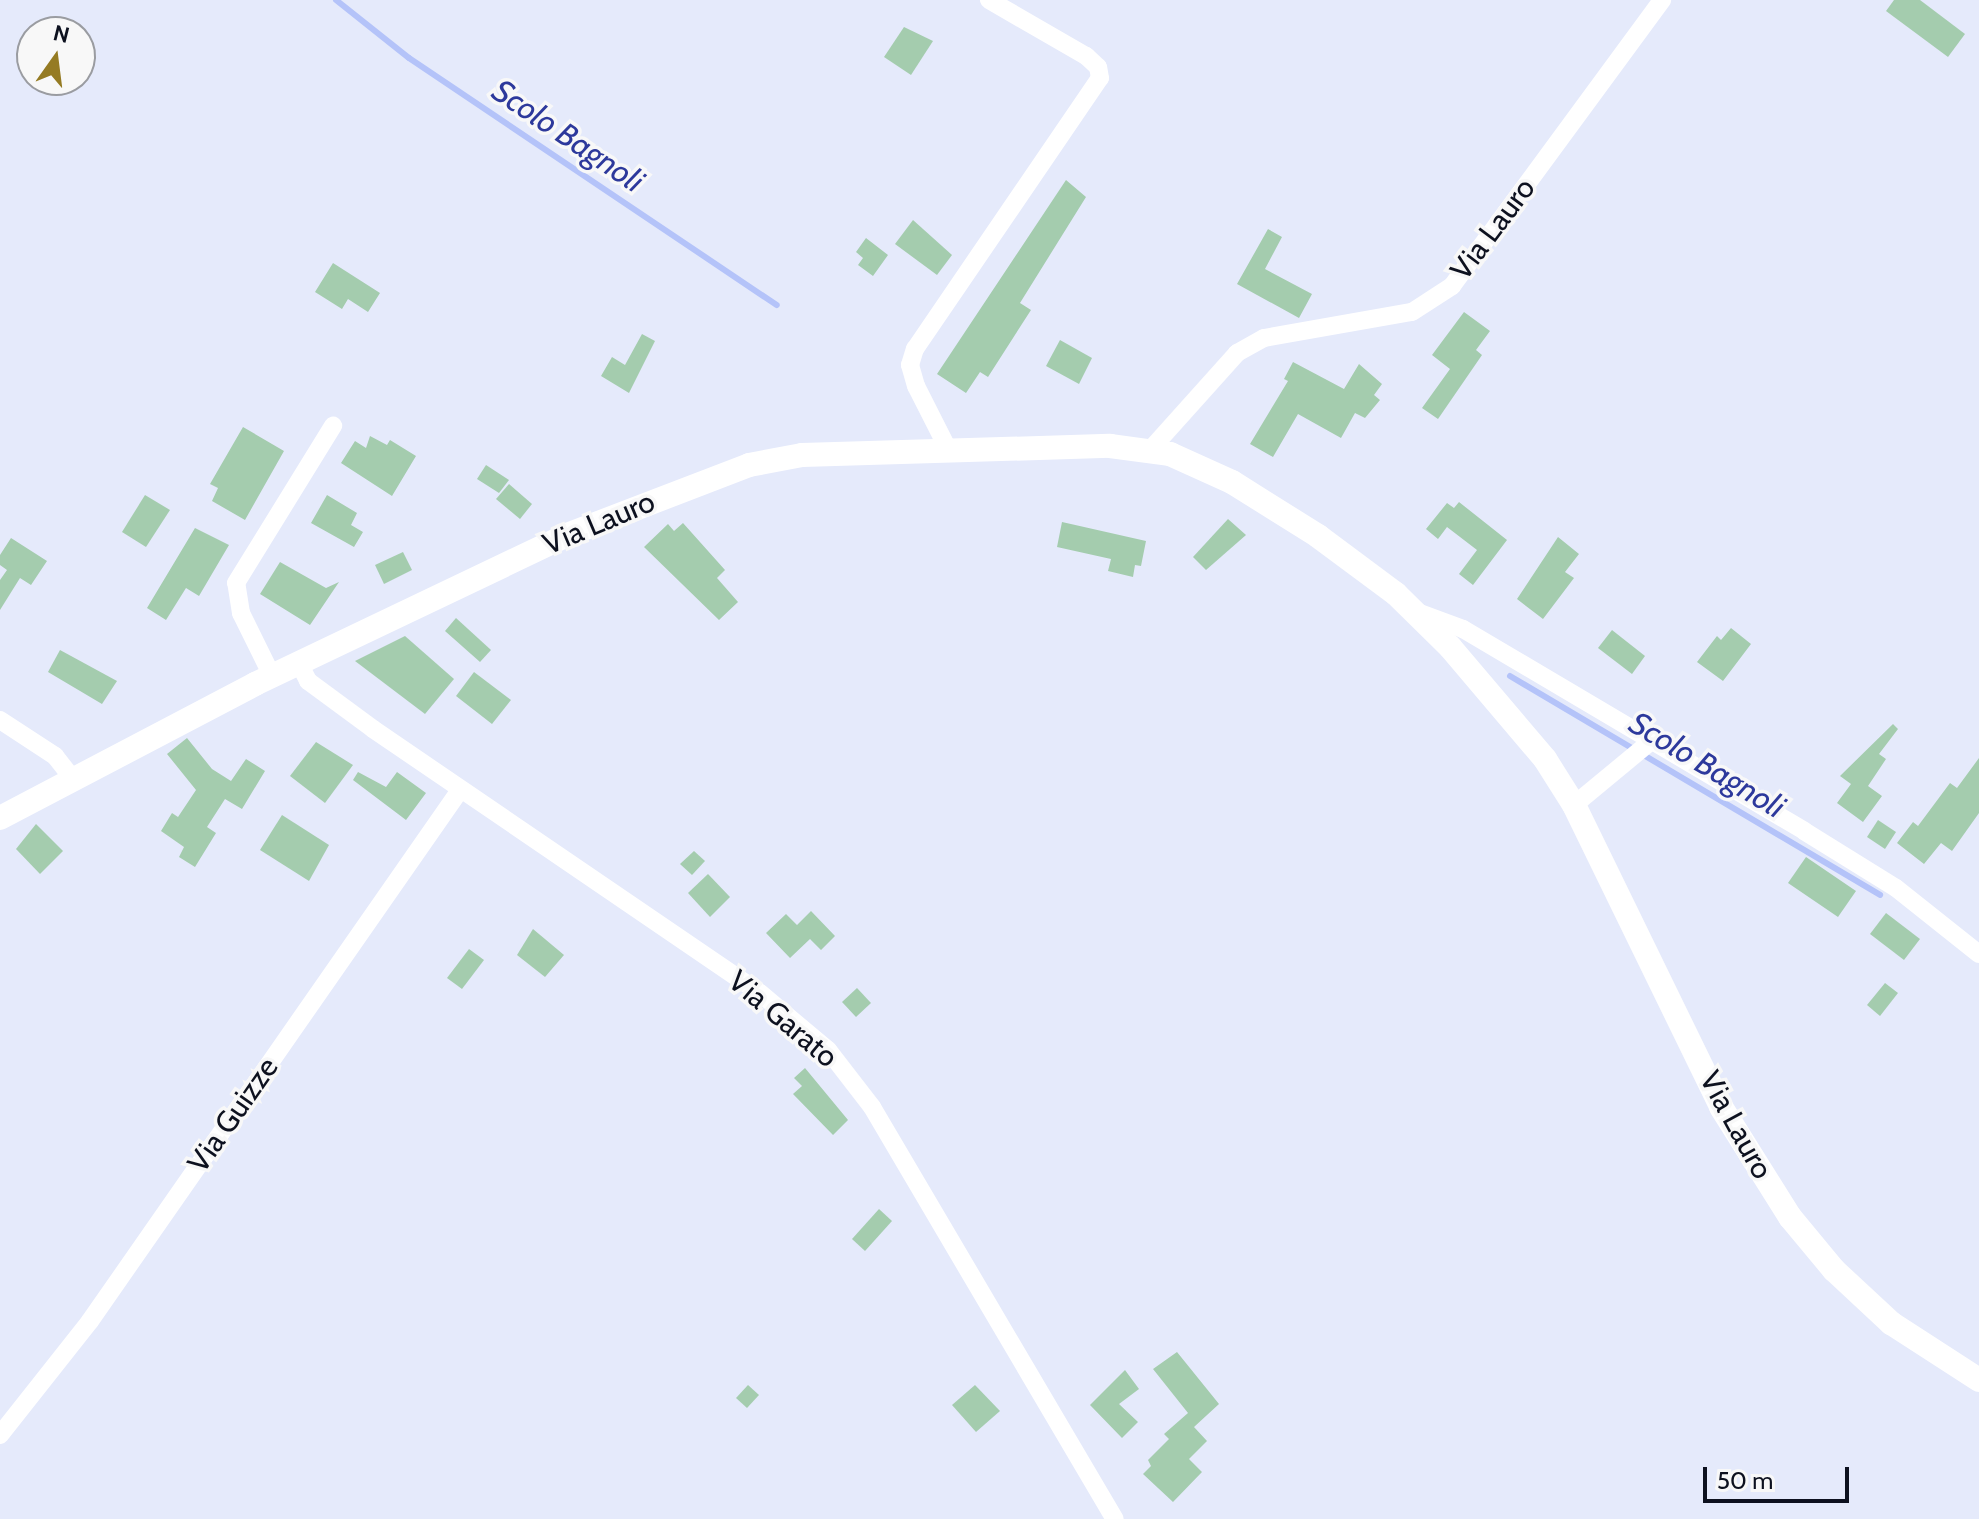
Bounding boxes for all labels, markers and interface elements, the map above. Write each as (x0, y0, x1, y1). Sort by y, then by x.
north arrow (16, 16, 96, 96)
text: N (51, 19, 72, 49)
water label: Scolo Bagnoli (485, 71, 651, 201)
street label: Via Lauro (1443, 171, 1543, 287)
street label: Via Lauro (538, 483, 660, 563)
water label: Scolo Bagnoli (1622, 704, 1792, 826)
street label: Via Garato (721, 963, 845, 1075)
street label: Via Guizze (180, 1050, 286, 1180)
street label: Via Lauro (1692, 1065, 1780, 1185)
scale bar (1707, 1451, 1853, 1501)
text: 50 m (1717, 1466, 1773, 1495)

